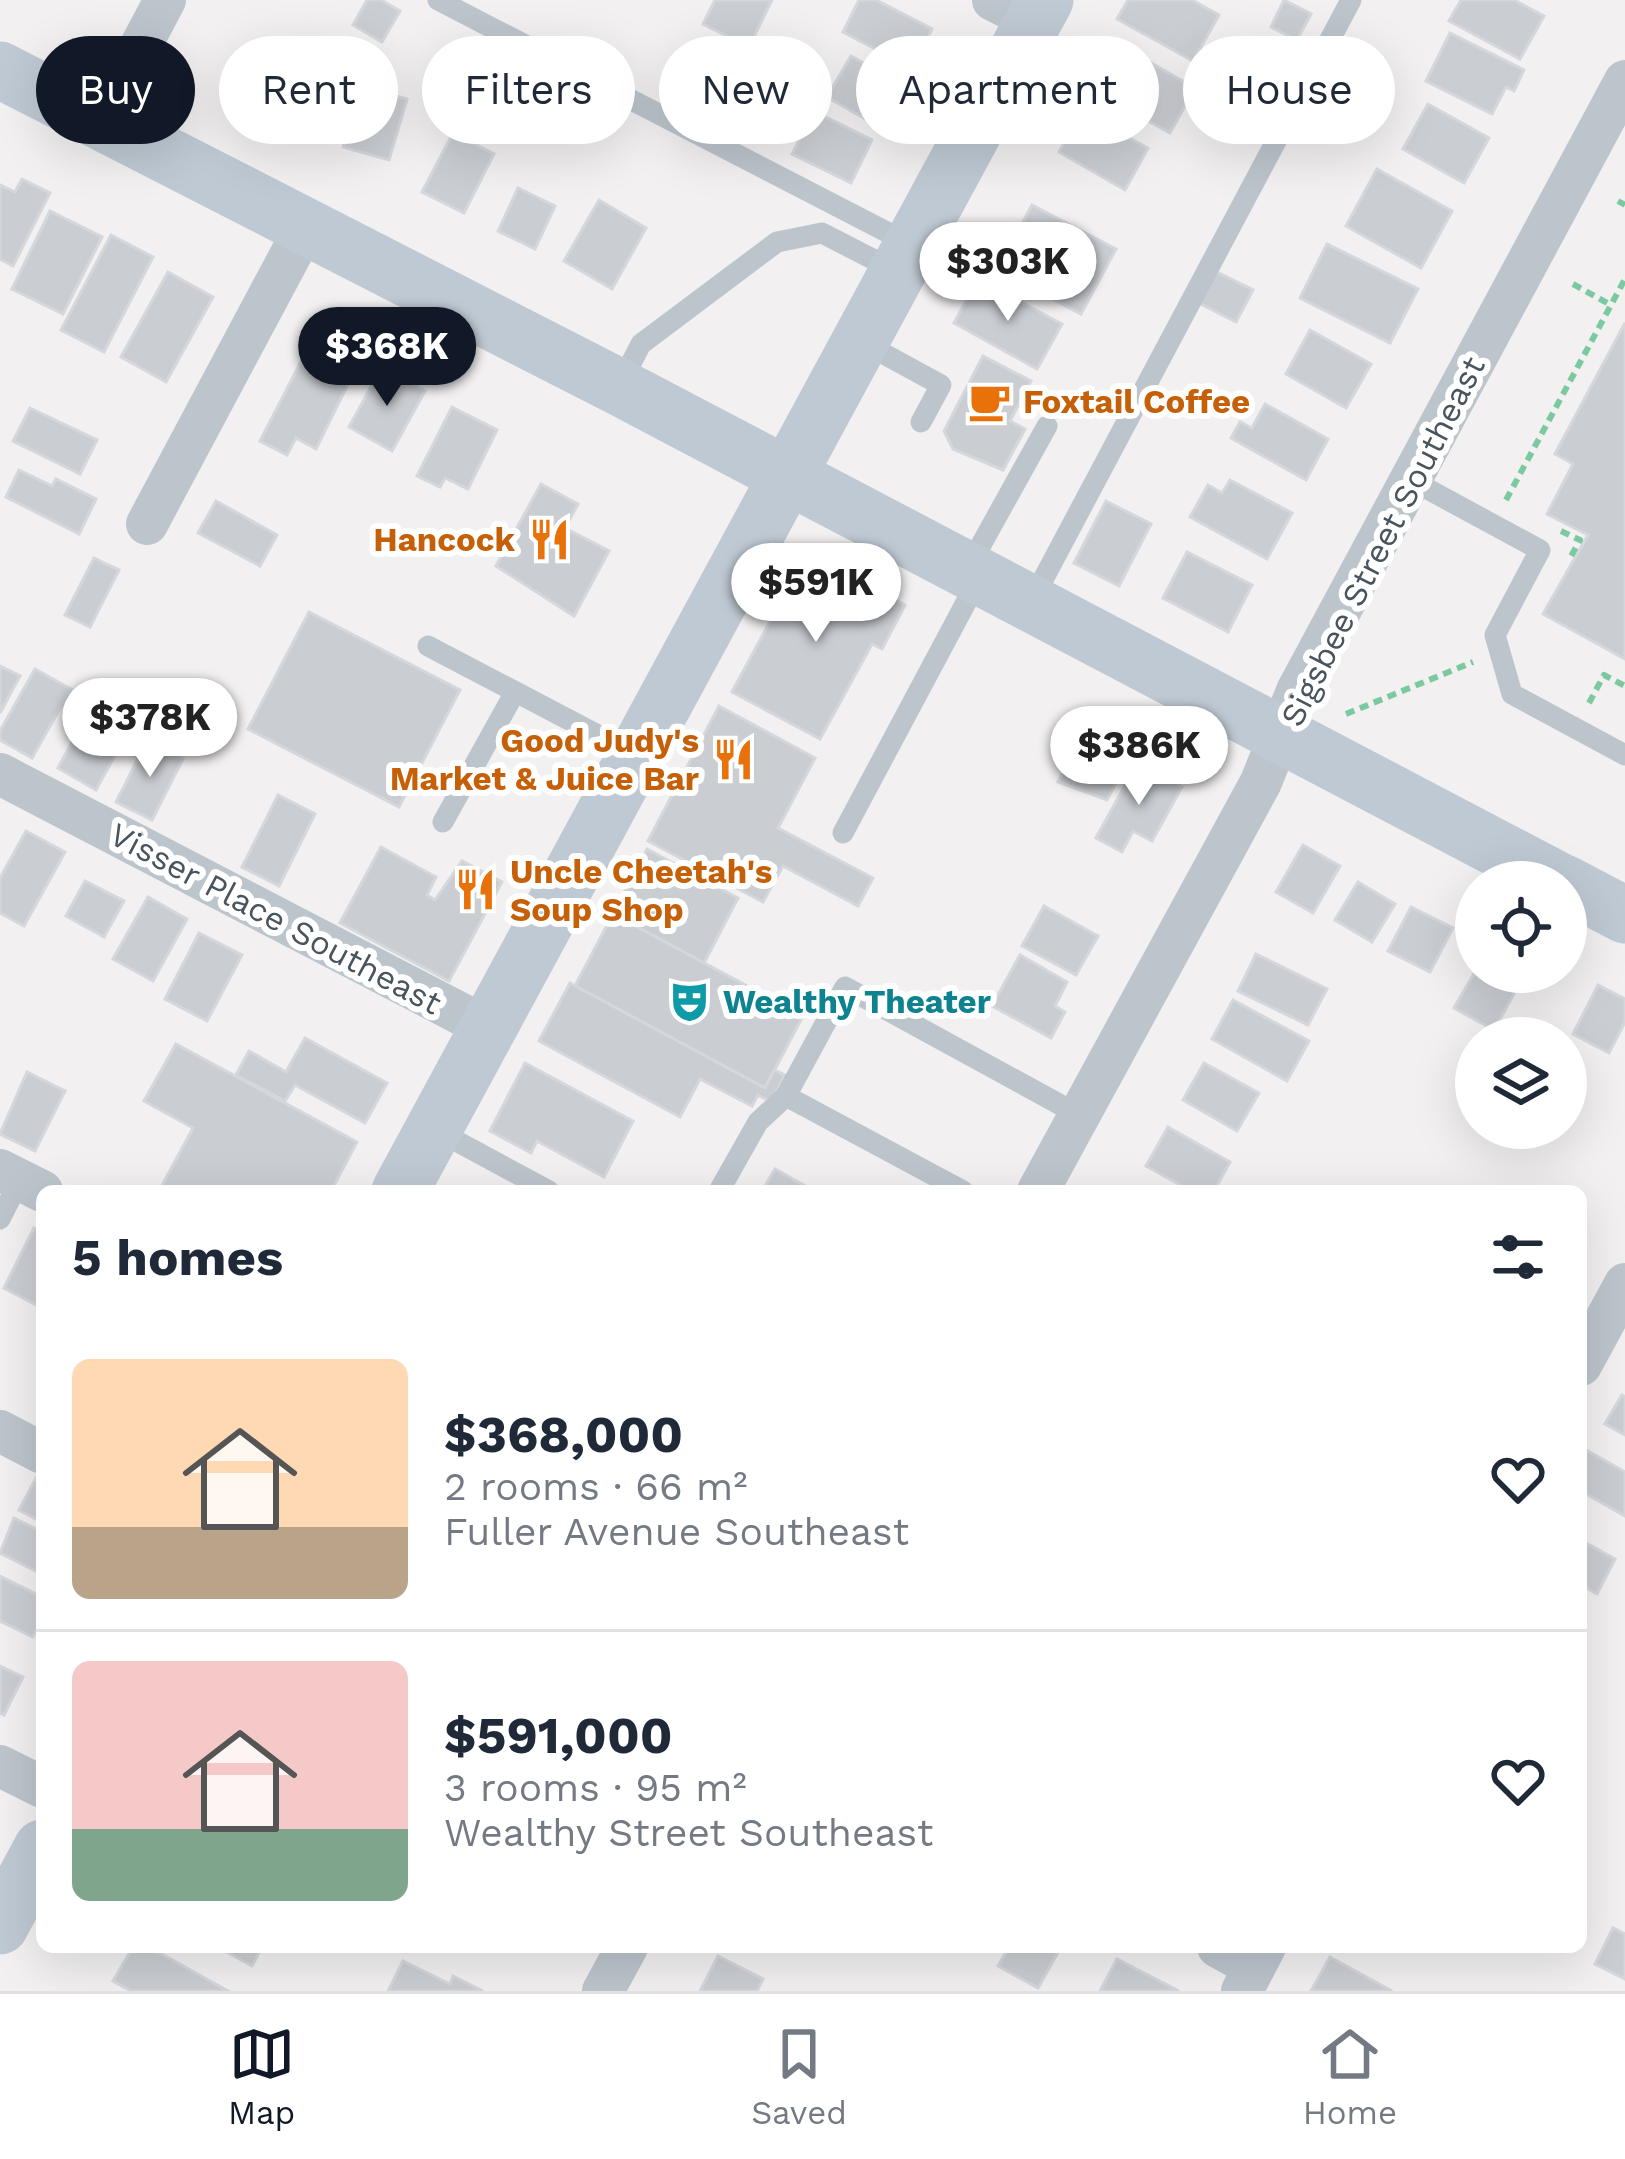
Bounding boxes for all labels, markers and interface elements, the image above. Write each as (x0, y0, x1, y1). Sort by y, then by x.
chip: Buy (36, 36, 195, 144)
chip: Rent (219, 36, 398, 144)
chip: Filters (422, 36, 635, 144)
chip: New (659, 36, 832, 144)
chip: Apartment (856, 36, 1159, 144)
chip: House (1183, 36, 1395, 144)
pin: $303K (924, 222, 1092, 324)
text: $303K (946, 238, 1070, 283)
pin: $368K (303, 307, 471, 409)
text: $368K (325, 323, 449, 368)
street label: Sigsbee Street Southeast (1272, 350, 1493, 733)
cafe icon: Foxtail Coffee (966, 378, 1012, 424)
place label: Foxtail Coffee (1023, 382, 1250, 421)
restaurant icon: Hancock (526, 516, 572, 562)
place label: Hancock (373, 520, 515, 559)
pin: $591K (732, 543, 900, 645)
text: $591K (758, 559, 874, 604)
pin: $378K (66, 678, 234, 780)
text: $378K (89, 694, 211, 739)
pin: $386K (1055, 706, 1223, 808)
place label: Good Judy's Market & Juice Bar (390, 721, 699, 798)
text: $386K (1077, 722, 1201, 767)
restaurant icon: Good Judy's Market & Juice Bar (710, 736, 756, 782)
street label: Visser Place Southeast (103, 814, 448, 1023)
place label: Uncle Cheetah's Soup Shop (510, 852, 772, 929)
map controls (1455, 861, 1587, 1149)
button: locate (1455, 861, 1587, 993)
restaurant icon: Uncle Cheetah's Soup Shop (453, 867, 499, 913)
theatre icon: Wealthy Theater (666, 978, 712, 1024)
place label: Wealthy Theater (723, 982, 991, 1021)
button: layers (1455, 1017, 1587, 1149)
icon: filters (1485, 1224, 1551, 1290)
text: 5 homes (72, 1228, 283, 1287)
text: $368,000 (444, 1405, 683, 1464)
icon: home (168, 1407, 312, 1551)
icon: heart (1485, 1446, 1551, 1512)
text: 2 rooms · 66 m² (444, 1464, 747, 1509)
text: Fuller Avenue Southeast (444, 1509, 909, 1554)
text: $591,000 (444, 1706, 673, 1765)
icon: home (168, 1709, 312, 1853)
icon: heart (1485, 1748, 1551, 1814)
text: 3 rooms · 95 m² (444, 1765, 747, 1810)
text: Wealthy Street Southeast (444, 1810, 933, 1855)
tab: Map (228, 2021, 295, 2132)
tab: Saved (751, 2021, 847, 2132)
tab: Home (1303, 2021, 1397, 2132)

